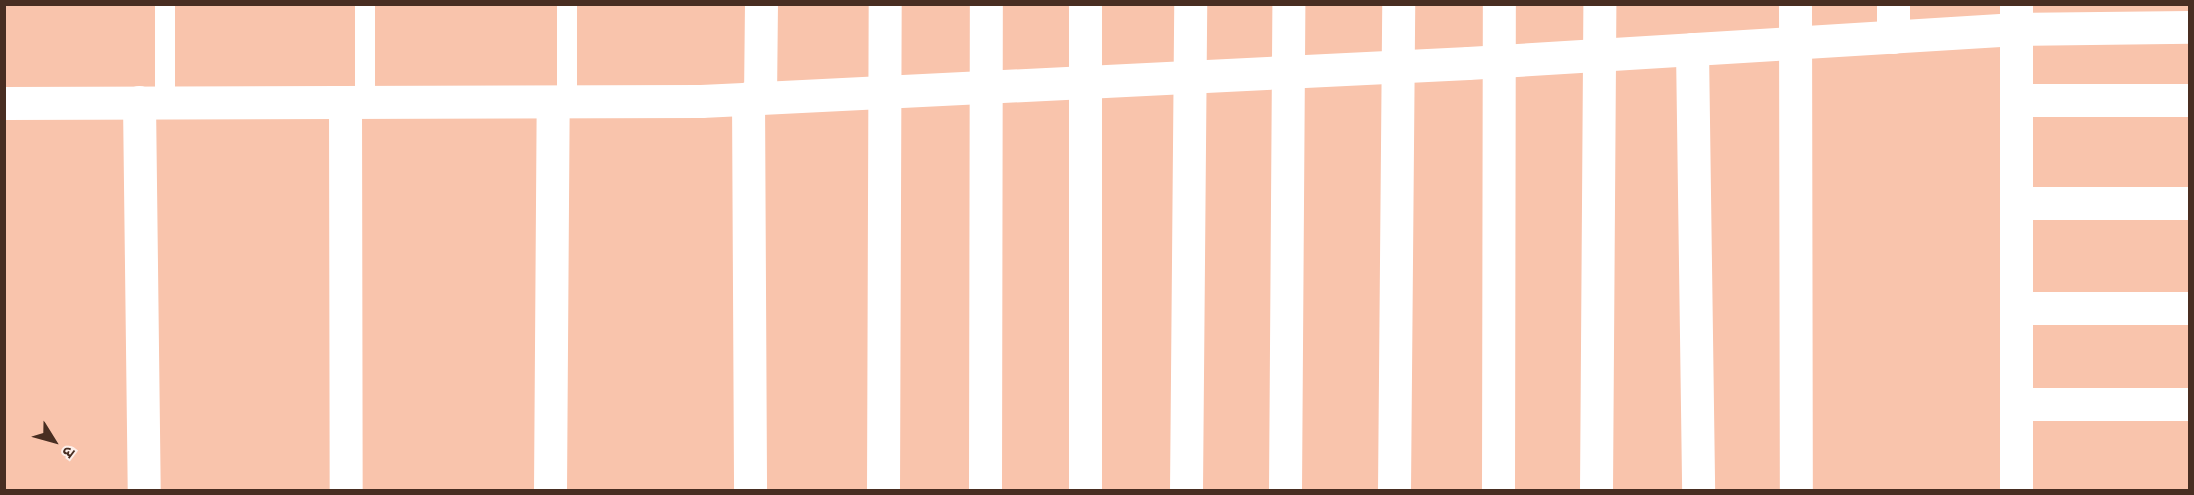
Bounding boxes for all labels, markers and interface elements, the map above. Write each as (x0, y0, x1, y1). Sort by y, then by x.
north arrow (24, 411, 84, 471)
text: उ (58, 443, 79, 462)

